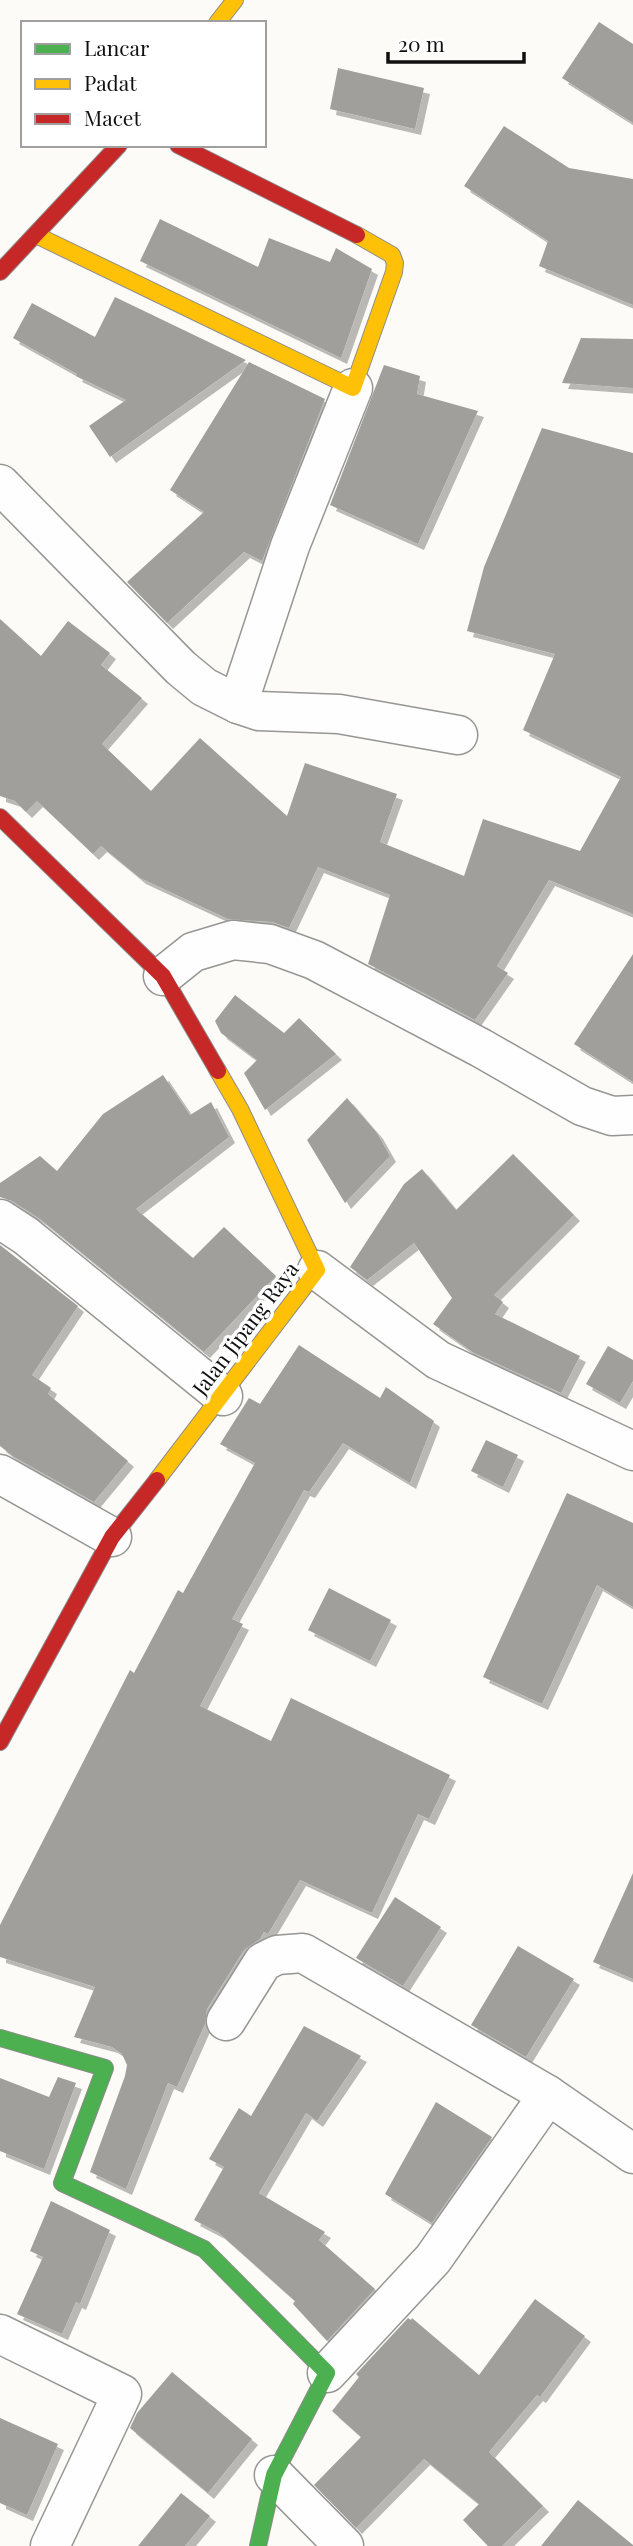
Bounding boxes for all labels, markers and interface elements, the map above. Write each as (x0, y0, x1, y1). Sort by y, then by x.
legend (21, 21, 266, 147)
scale bar (388, 21, 524, 65)
text: 20 m (398, 29, 445, 57)
text: Lancar (84, 33, 150, 61)
text: Padat (84, 68, 137, 96)
text: Macet (84, 103, 141, 131)
street label: Jalan Jipang Raya (184, 1255, 304, 1401)

